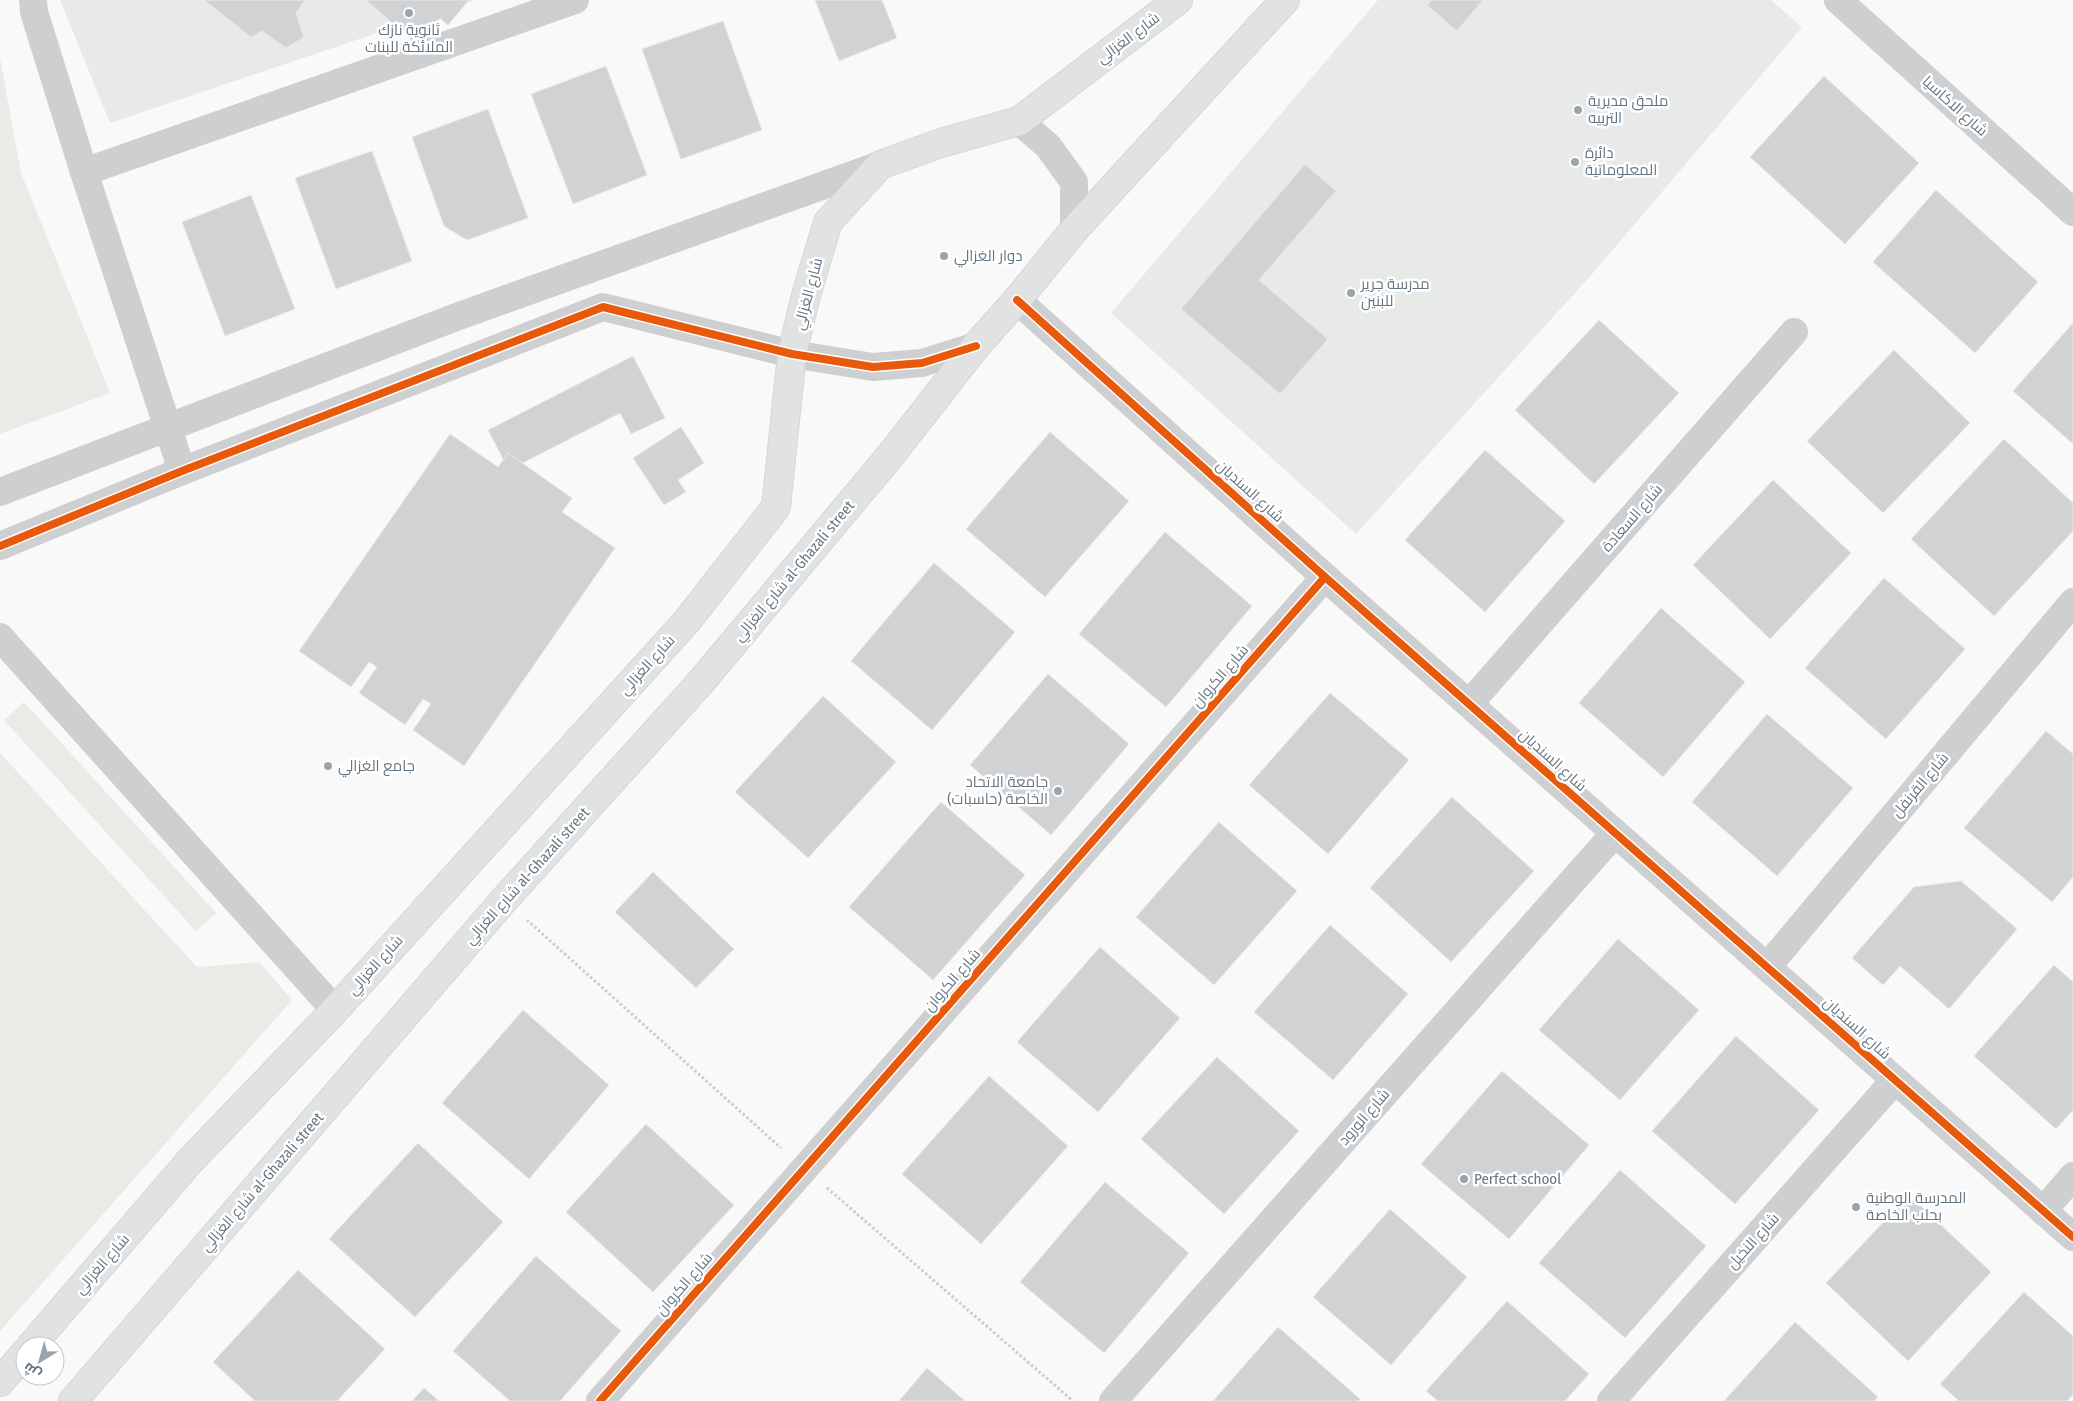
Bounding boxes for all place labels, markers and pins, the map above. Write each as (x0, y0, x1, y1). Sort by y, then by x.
marker: ثانوية نازك الملائكة للبنات (403, 7, 415, 19)
place label: ثانوية نازك الملائكة للبنات (365, 21, 453, 56)
place label: ملحق مديرية التربيه (1588, 92, 1668, 127)
marker: ملحق مديرية التربيه (1572, 104, 1584, 116)
place label: دائرة المعلوماتية (1585, 144, 1657, 179)
marker: دائرة المعلوماتية (1569, 156, 1581, 168)
place label: دوار الغزالي (954, 247, 1022, 268)
marker: دوار الغزالي (938, 250, 950, 262)
place label: مدرسة جرير للبنين (1360, 275, 1430, 311)
marker: مدرسة جرير للبنين (1345, 287, 1357, 299)
place label: جامع الغزالي (338, 757, 415, 778)
marker: جامع الغزالي (322, 760, 334, 772)
place label: جامعة الاتحاد الخاصة (حاسبات) (947, 773, 1048, 808)
marker: جامعة الاتحاد الخاصة (حاسبات) (1052, 785, 1064, 797)
place label: Perfect school (1474, 1170, 1561, 1188)
marker: Perfect school (1458, 1173, 1470, 1185)
place label: المدرسة الوطنية بحلب الخاصة (1866, 1189, 1966, 1224)
marker: المدرسة الوطنية بحلب الخاصة (1850, 1201, 1862, 1213)

